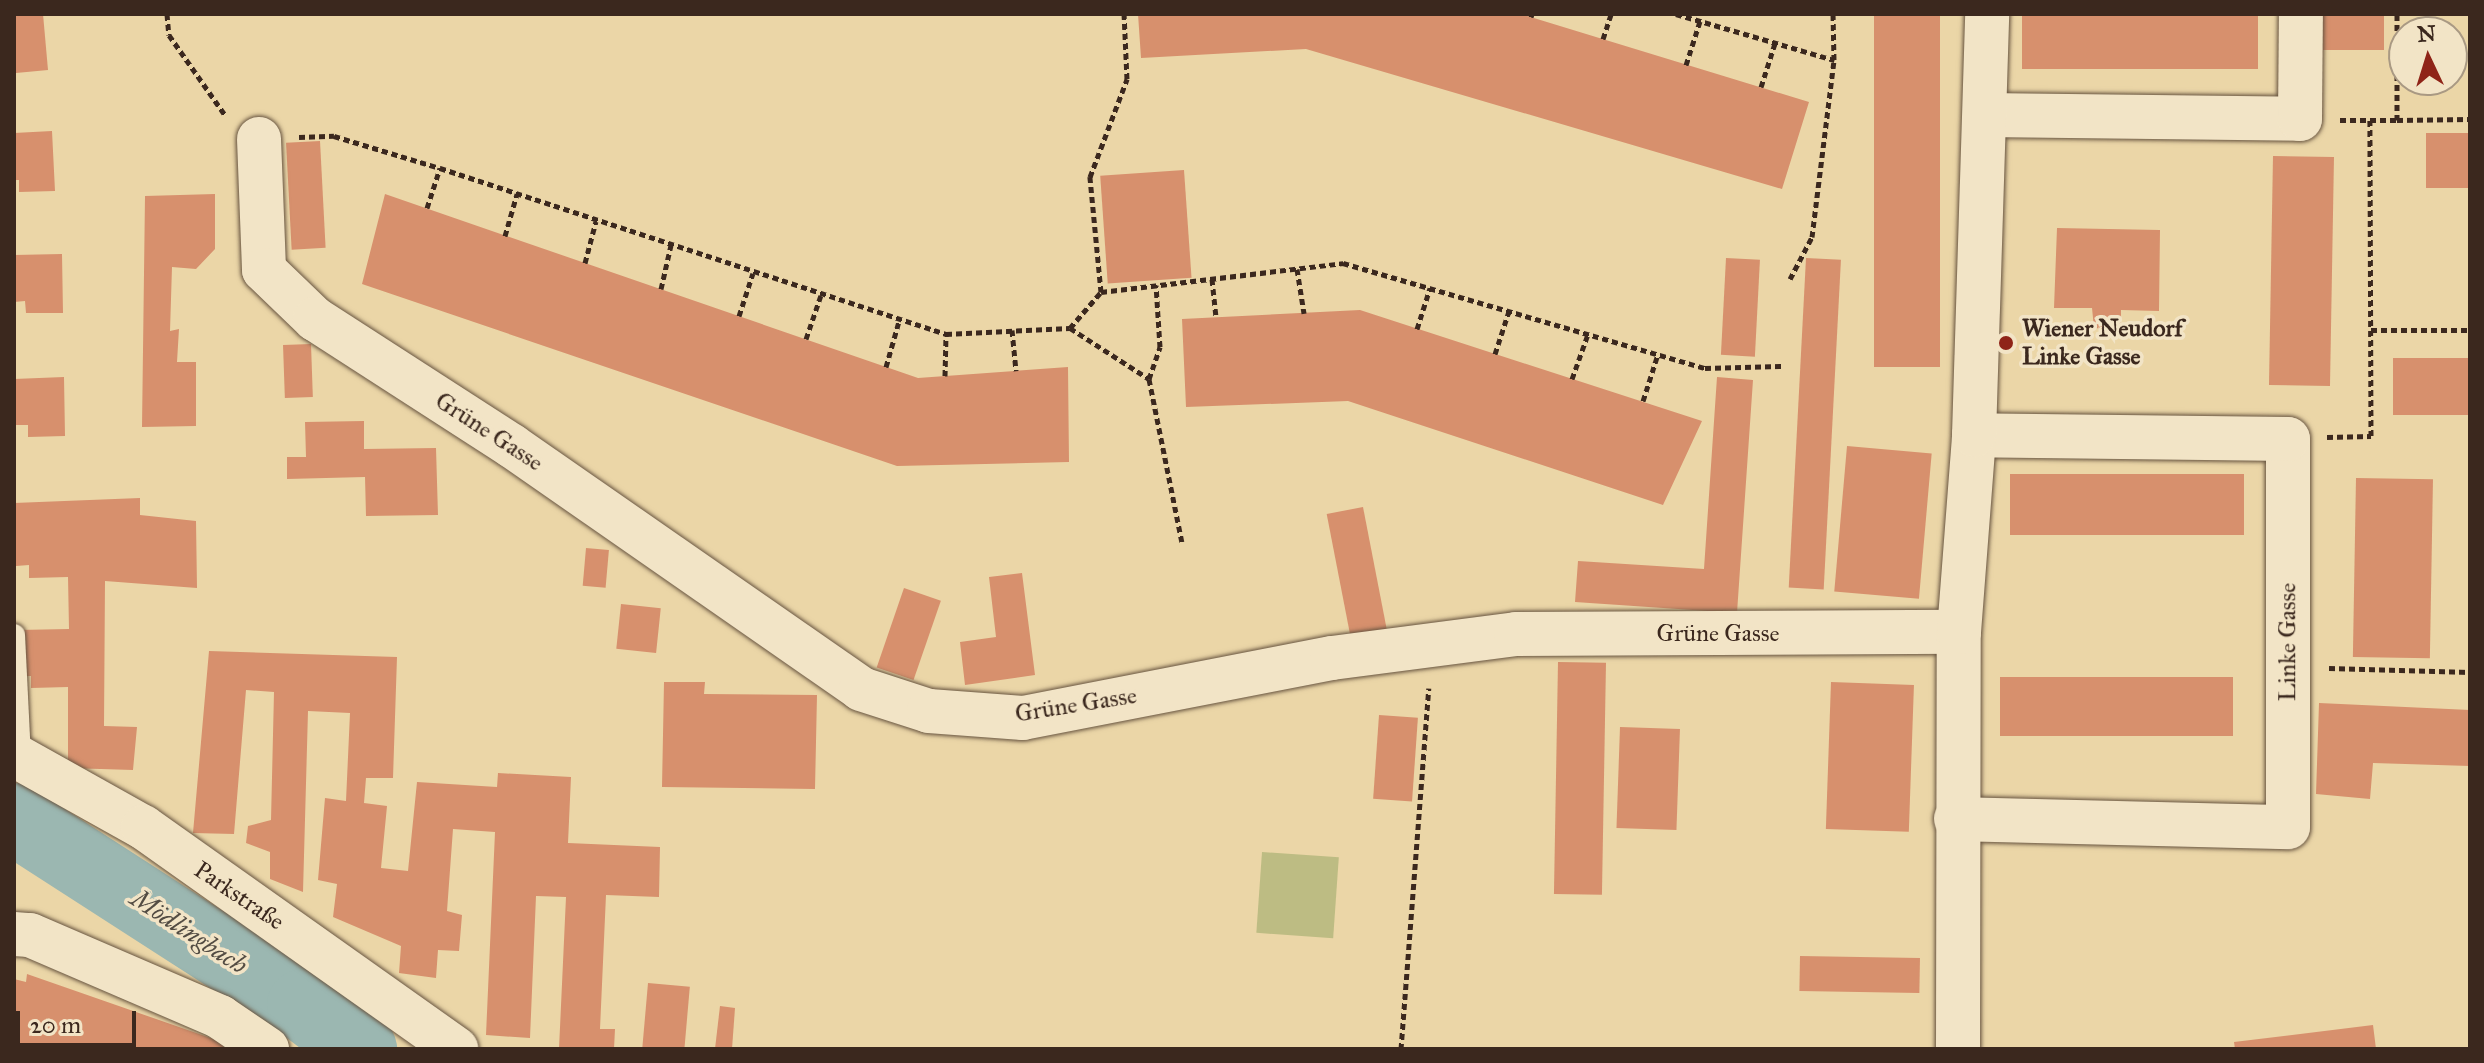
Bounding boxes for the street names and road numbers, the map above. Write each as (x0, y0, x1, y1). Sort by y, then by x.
street label: Grüne Gasse (430, 386, 548, 478)
street label: Linke Gasse (2274, 583, 2302, 701)
street label: Grüne Gasse (1657, 620, 1779, 648)
street label: Grüne Gasse (1013, 681, 1139, 729)
street label: Parkstraße (189, 855, 289, 937)

